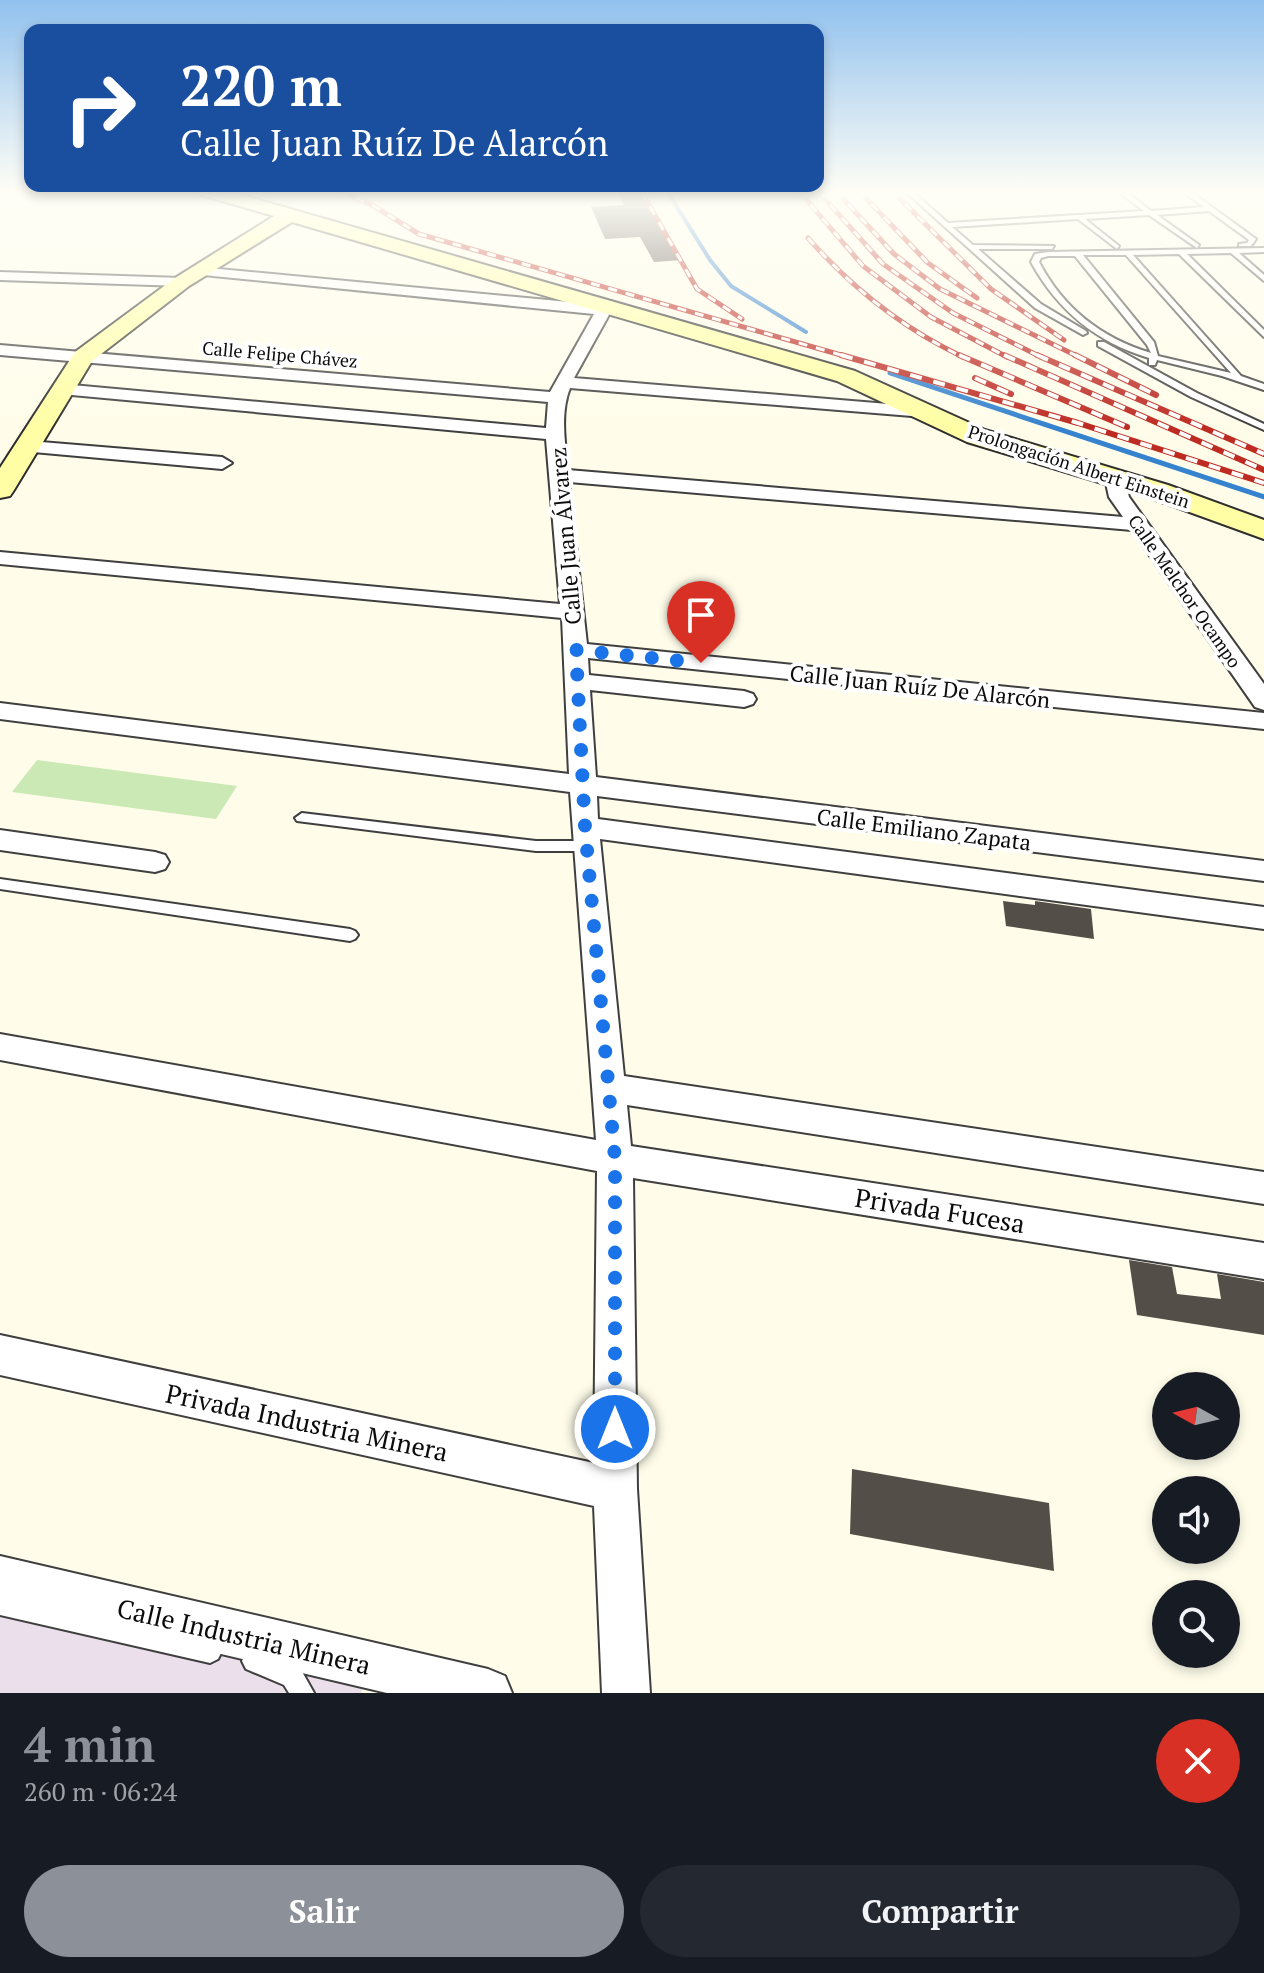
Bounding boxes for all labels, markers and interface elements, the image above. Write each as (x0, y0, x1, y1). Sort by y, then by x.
text: 220 m (180, 48, 342, 122)
icon: right (48, 56, 152, 160)
text: Calle Juan Ruíz De Alarcón (180, 119, 608, 166)
street label: Calle Felipe Chávez (201, 335, 359, 373)
street label: Prolongación Albert Einstein (965, 419, 1193, 513)
street label: Calle Juan Álvarez (543, 446, 587, 626)
street label: Calle Melchor Ocampo (1123, 510, 1247, 672)
pin (667, 581, 735, 663)
icon: arrive (679, 593, 723, 637)
street label: Calle Juan Ruíz De Alarcón (788, 658, 1052, 714)
street label: Calle Emiliano Zapata (815, 801, 1033, 857)
street label: Privada Fucesa (853, 1180, 1027, 1240)
north arrow (1152, 1372, 1240, 1460)
map controls (1152, 1372, 1240, 1668)
street label: Privada Industria Minera (163, 1375, 451, 1469)
position arrow (573, 1387, 657, 1471)
button: sound (1152, 1476, 1240, 1564)
button: search (1152, 1580, 1240, 1668)
street label: Calle Industria Minera (114, 1590, 374, 1682)
text: 4 min (24, 1712, 155, 1776)
button: close (1156, 1719, 1240, 1803)
text: 260 m · 06:24 (24, 1774, 177, 1808)
button: Salir (24, 1865, 624, 1957)
button: Compartir (640, 1865, 1240, 1957)

